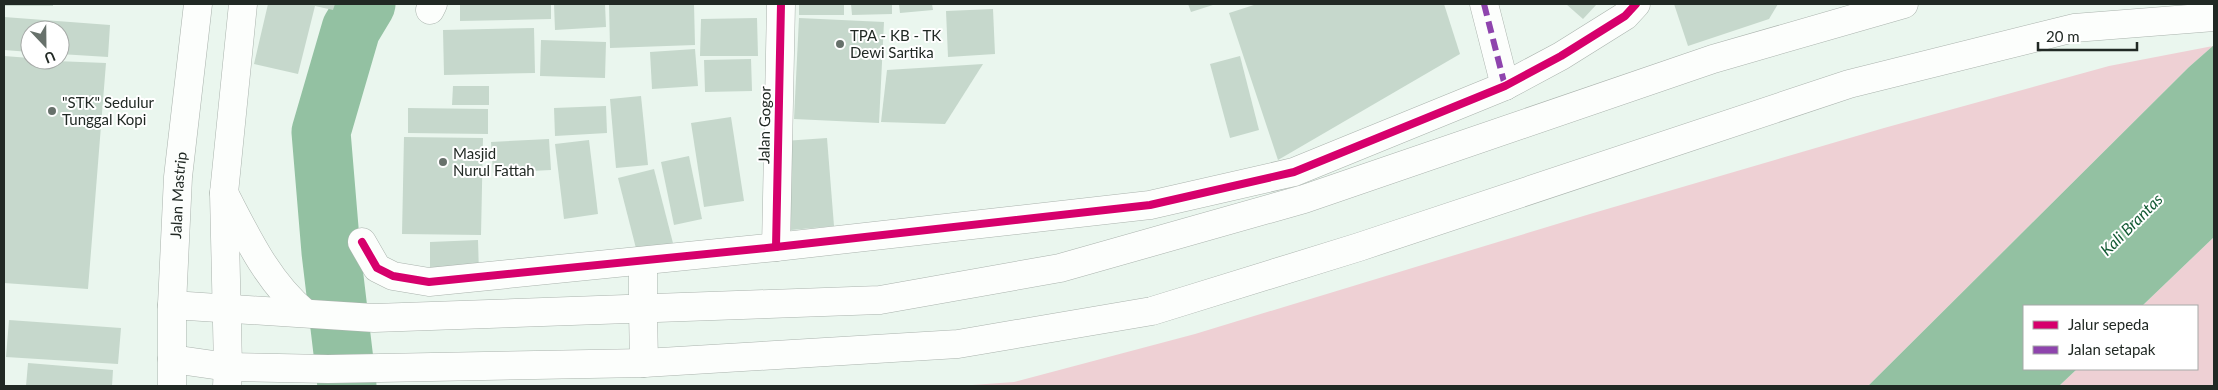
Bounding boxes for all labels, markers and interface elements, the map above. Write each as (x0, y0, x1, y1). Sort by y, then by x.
north arrow (20, 20, 70, 70)
scale bar (2038, 20, 2137, 52)
place label: TPA - KB - TK Dewi Sartika (850, 26, 941, 61)
text: 20 m (2046, 27, 2080, 45)
marker: TPA - KB - TK Dewi Sartika (834, 38, 846, 50)
text: U (42, 48, 58, 67)
street label: Jalan Gogor (754, 85, 774, 164)
place label: "STK" Sedulur Tunggal Kopi (62, 93, 155, 128)
marker: "STK" Sedulur Tunggal Kopi (46, 105, 58, 117)
place label: Masjid Nurul Fattah (453, 144, 535, 179)
street label: Jalan Mastrip (166, 151, 190, 239)
marker: Masjid Nurul Fattah (437, 156, 449, 168)
water label: Kali Brantas (2096, 189, 2166, 259)
legend (2023, 305, 2198, 370)
text: Jalur sepeda (2068, 315, 2149, 333)
text: Jalan setapak (2068, 340, 2156, 358)

